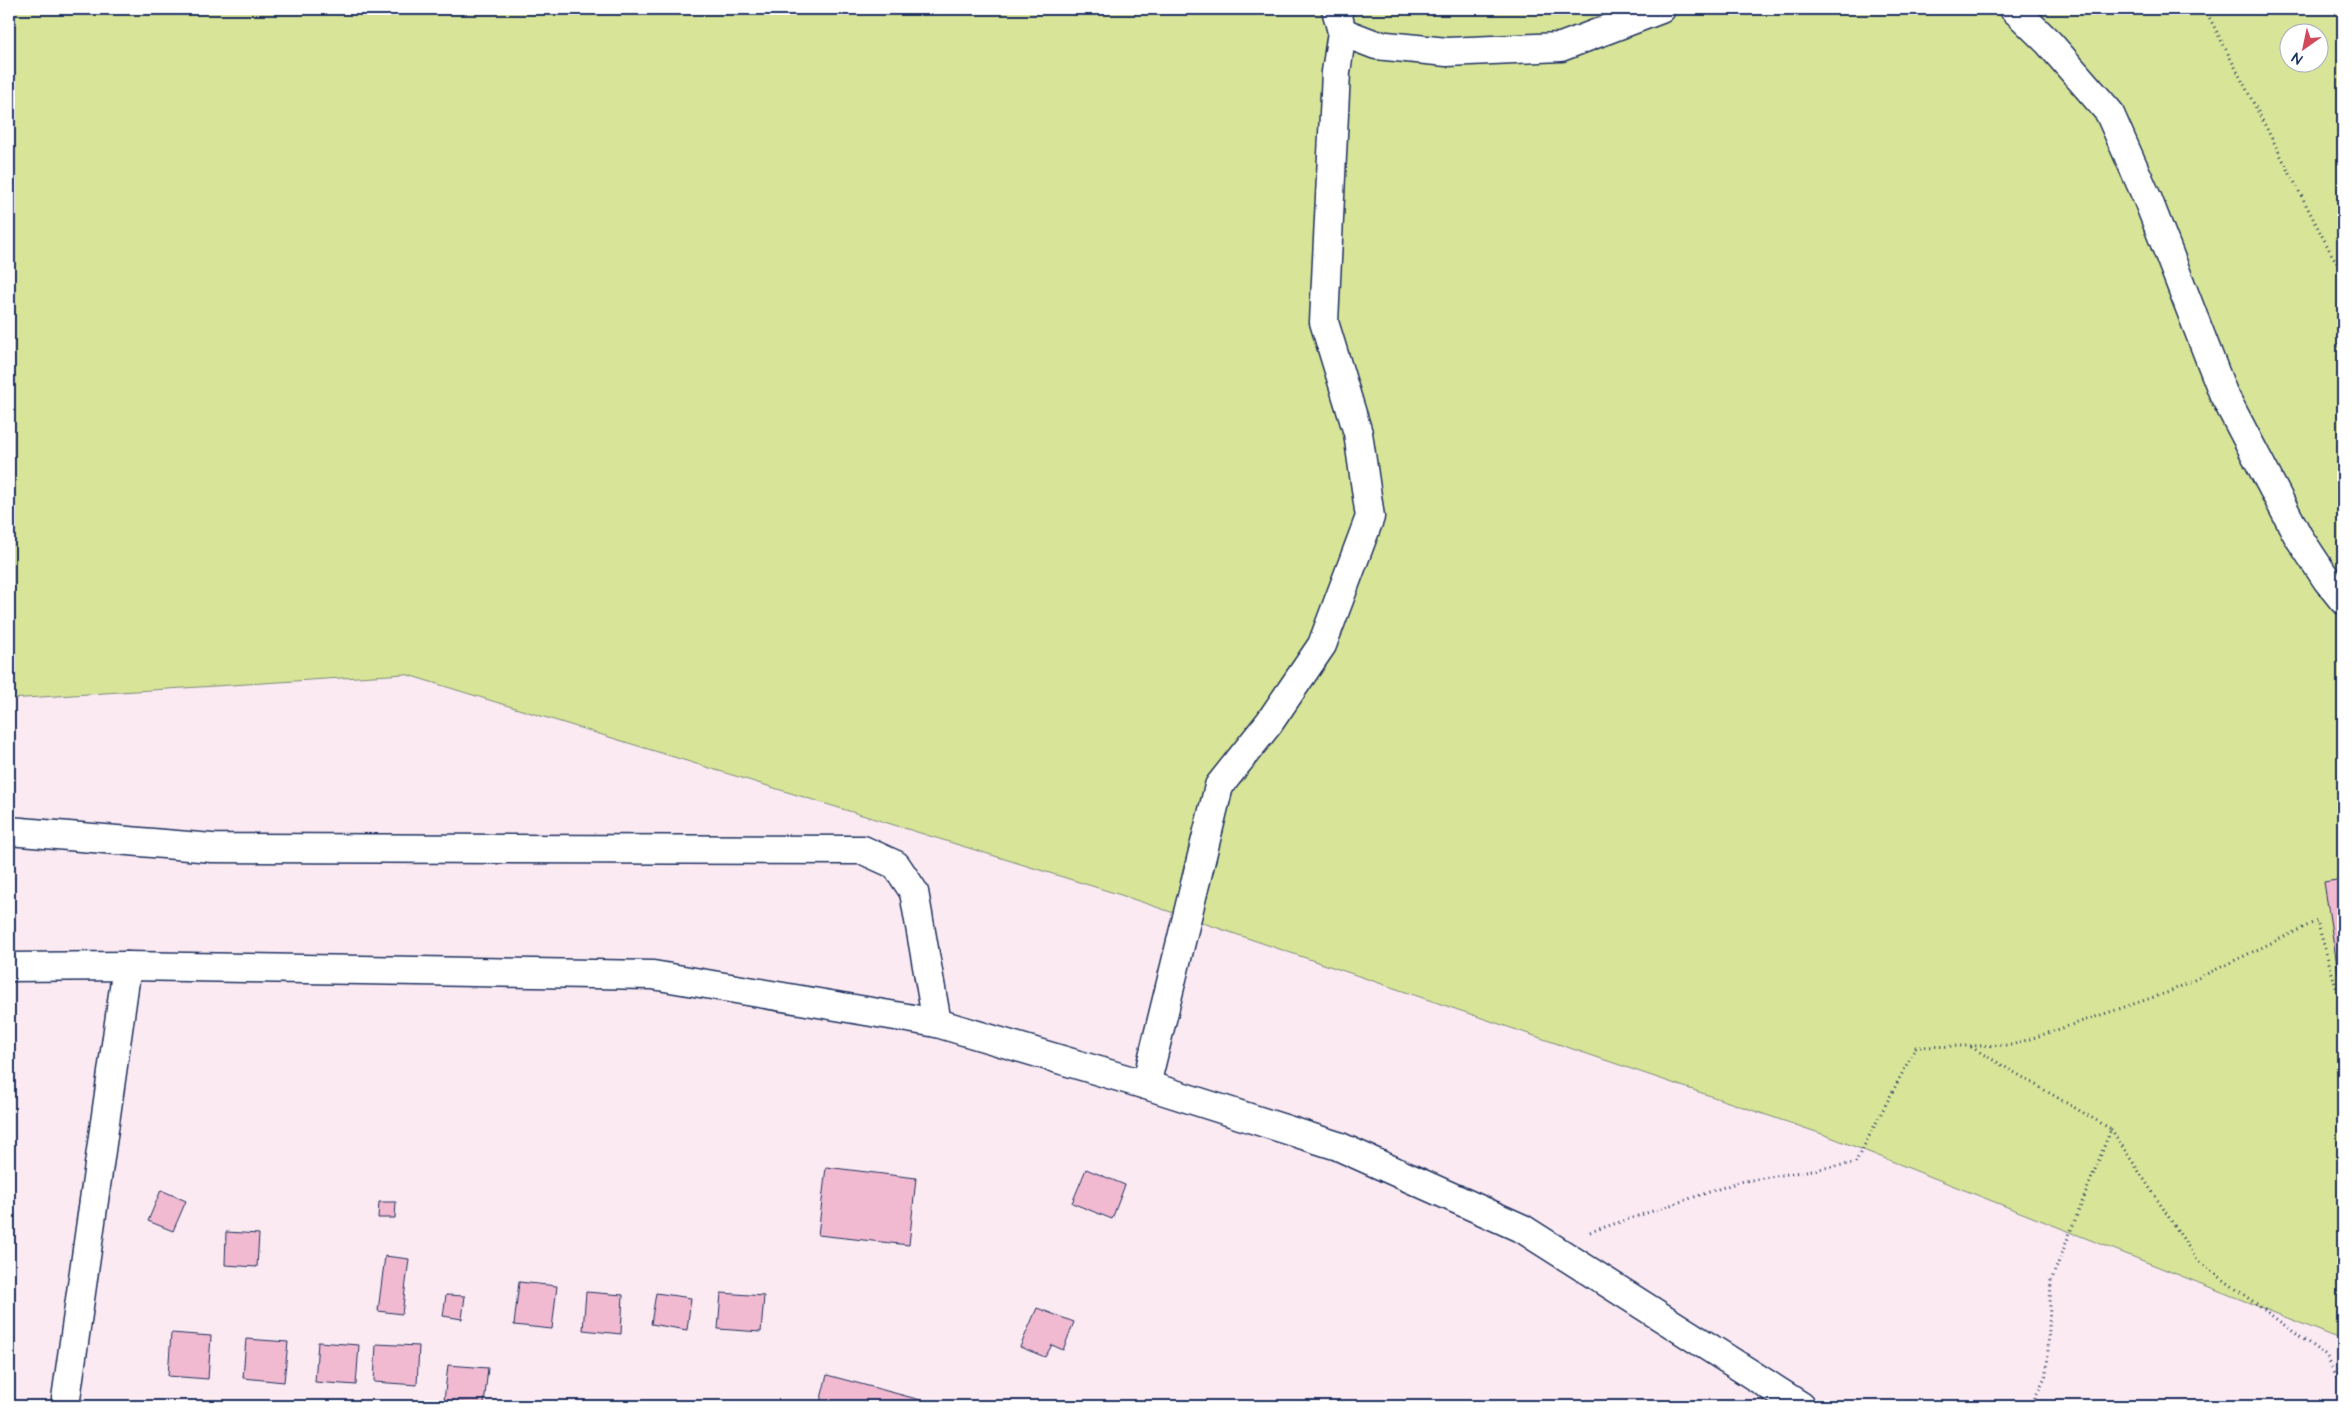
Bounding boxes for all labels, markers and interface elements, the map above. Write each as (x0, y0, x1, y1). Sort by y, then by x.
north arrow (2280, 22, 2330, 72)
text: N (2288, 47, 2307, 69)

